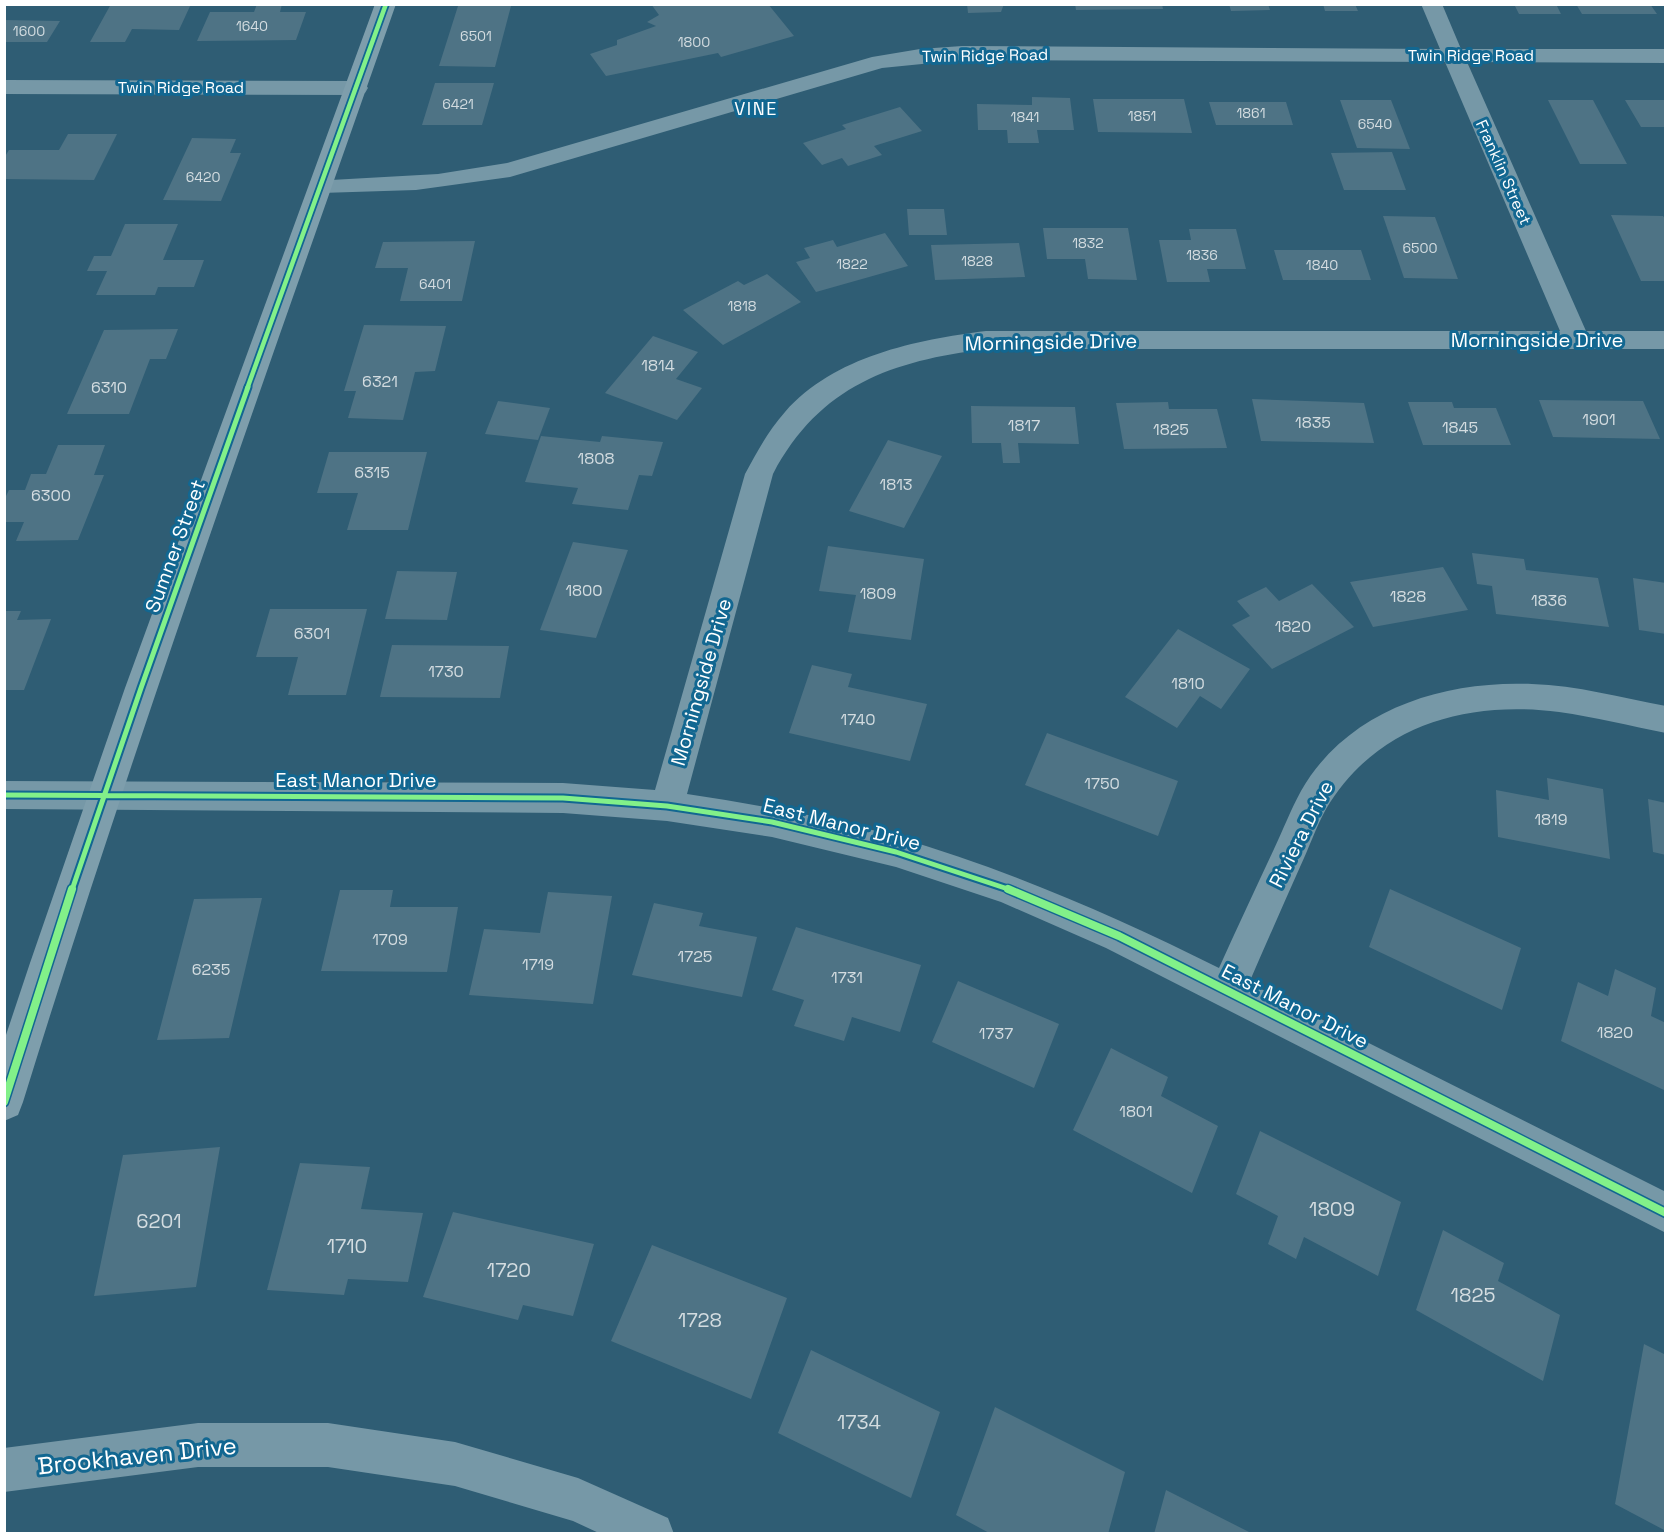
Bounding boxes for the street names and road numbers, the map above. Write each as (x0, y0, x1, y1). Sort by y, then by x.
street label: Twin Ridge Road (922, 44, 1048, 67)
street label: Twin Ridge Road (1408, 45, 1534, 66)
street label: Twin Ridge Road (118, 77, 244, 98)
street label: Franklin Street (1471, 116, 1536, 228)
street label: Morningside Drive (964, 327, 1138, 357)
street label: Morningside Drive (1451, 327, 1623, 353)
street label: Sumner Street (139, 476, 211, 616)
street label: Morningside Drive (665, 595, 737, 769)
street label: East Manor Drive (275, 767, 437, 793)
street label: Riviera Drive (1263, 776, 1339, 892)
street label: East Manor Drive (761, 792, 923, 856)
street label: East Manor Drive (1217, 958, 1373, 1054)
street label: Brookhaven Drive (36, 1430, 238, 1481)

